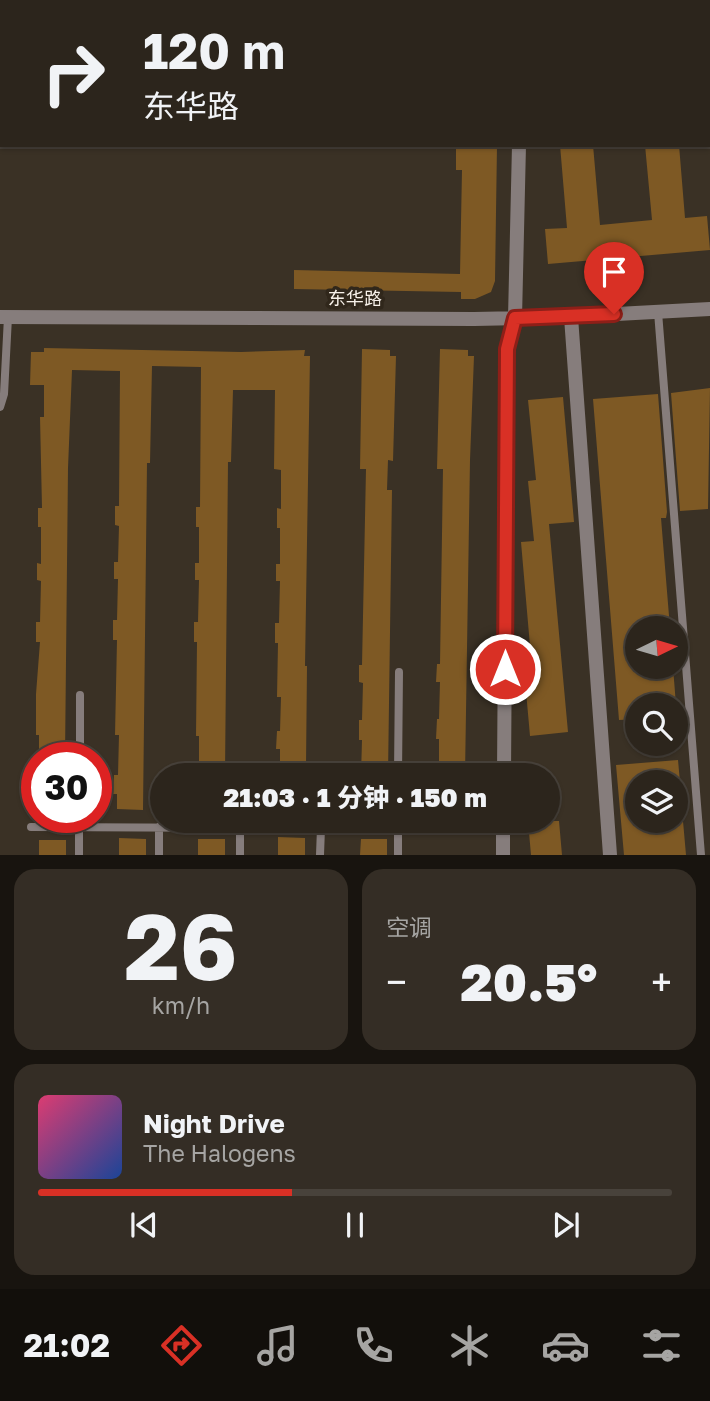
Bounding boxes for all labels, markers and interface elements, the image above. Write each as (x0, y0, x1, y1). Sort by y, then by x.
text: 120 m (143, 21, 285, 80)
icon: right (28, 28, 119, 119)
text: 东华路 (143, 87, 239, 125)
pin (584, 242, 644, 314)
icon: arrive (595, 253, 633, 291)
street label: 东华路 (328, 287, 382, 309)
north arrow (625, 616, 688, 679)
map controls (625, 616, 688, 833)
position arrow (468, 632, 542, 706)
button: search (625, 693, 688, 756)
speed limit sign: 30 (21, 742, 112, 833)
button: layers (625, 770, 688, 833)
text: 21:03 · 1 分钟 · 150 m (223, 782, 487, 813)
text: 26 (124, 891, 238, 1000)
text: 空调 (386, 913, 432, 941)
text: 20.5° (461, 950, 597, 1012)
text: − (386, 959, 407, 1004)
text: + (651, 959, 672, 1004)
text: km/h (152, 991, 210, 1019)
text: Night Drive (143, 1108, 285, 1139)
text: The Halogens (143, 1139, 296, 1167)
icon: previous (125, 1206, 163, 1244)
icon: pause (336, 1206, 374, 1244)
icon: next (547, 1206, 585, 1244)
icon: directions (157, 1321, 206, 1370)
icon: music (253, 1321, 302, 1370)
icon: phone (349, 1321, 398, 1370)
icon: climate (445, 1321, 494, 1370)
icon: car (541, 1321, 590, 1370)
icon: filters (637, 1321, 686, 1370)
text: 21:02 (24, 1326, 110, 1364)

